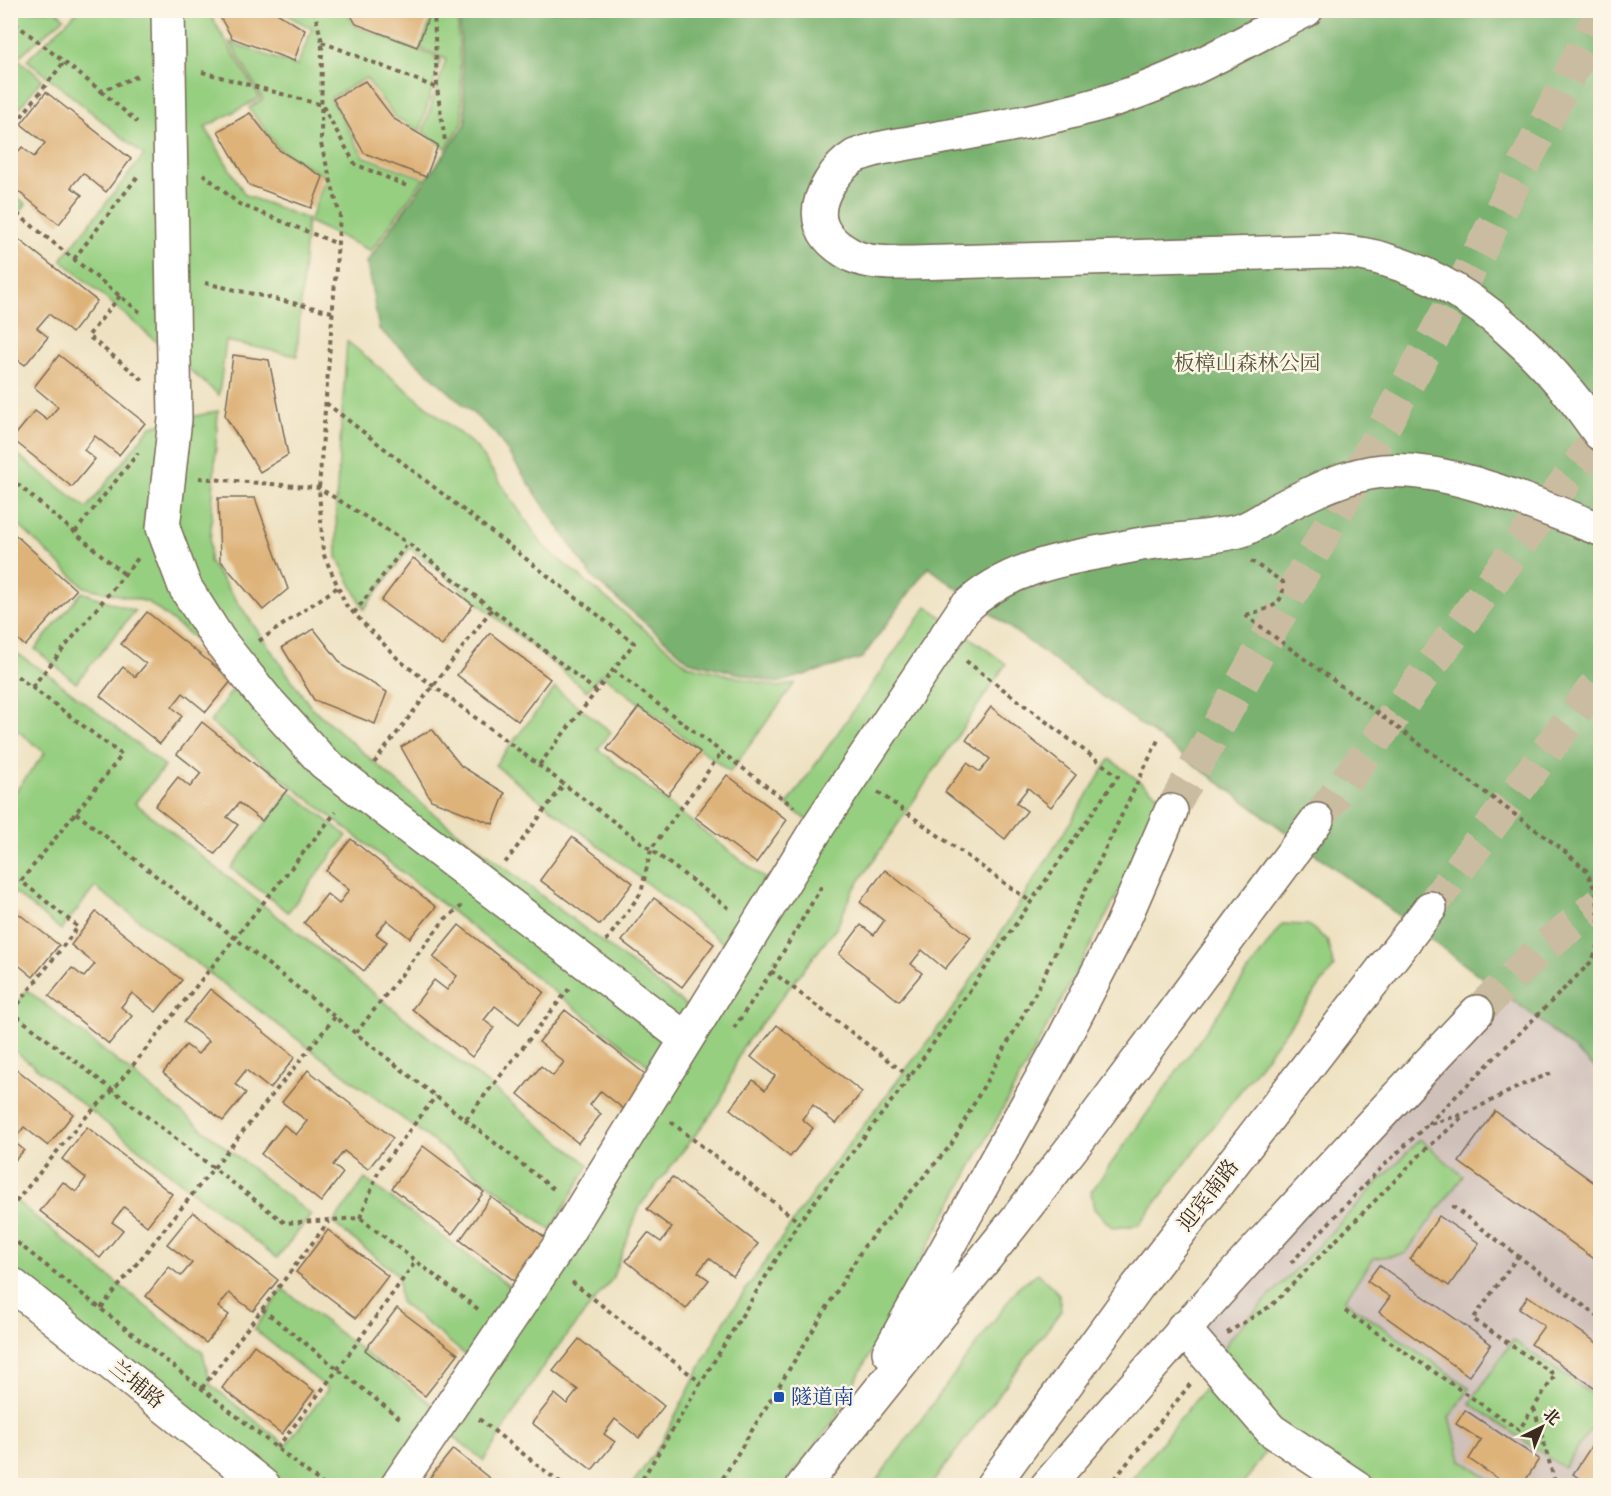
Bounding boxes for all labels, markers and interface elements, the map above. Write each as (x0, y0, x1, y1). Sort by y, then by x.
park label: 板樟山森林公园 (1174, 350, 1321, 376)
street label: 迎宾南路 (1172, 1154, 1244, 1236)
street label: 兰埔路 (104, 1354, 170, 1414)
place label: 隧道南 (791, 1384, 854, 1410)
marker: 隧道南 (772, 1390, 786, 1404)
north arrow (1512, 1397, 1572, 1457)
text: 北 (1540, 1404, 1564, 1429)

